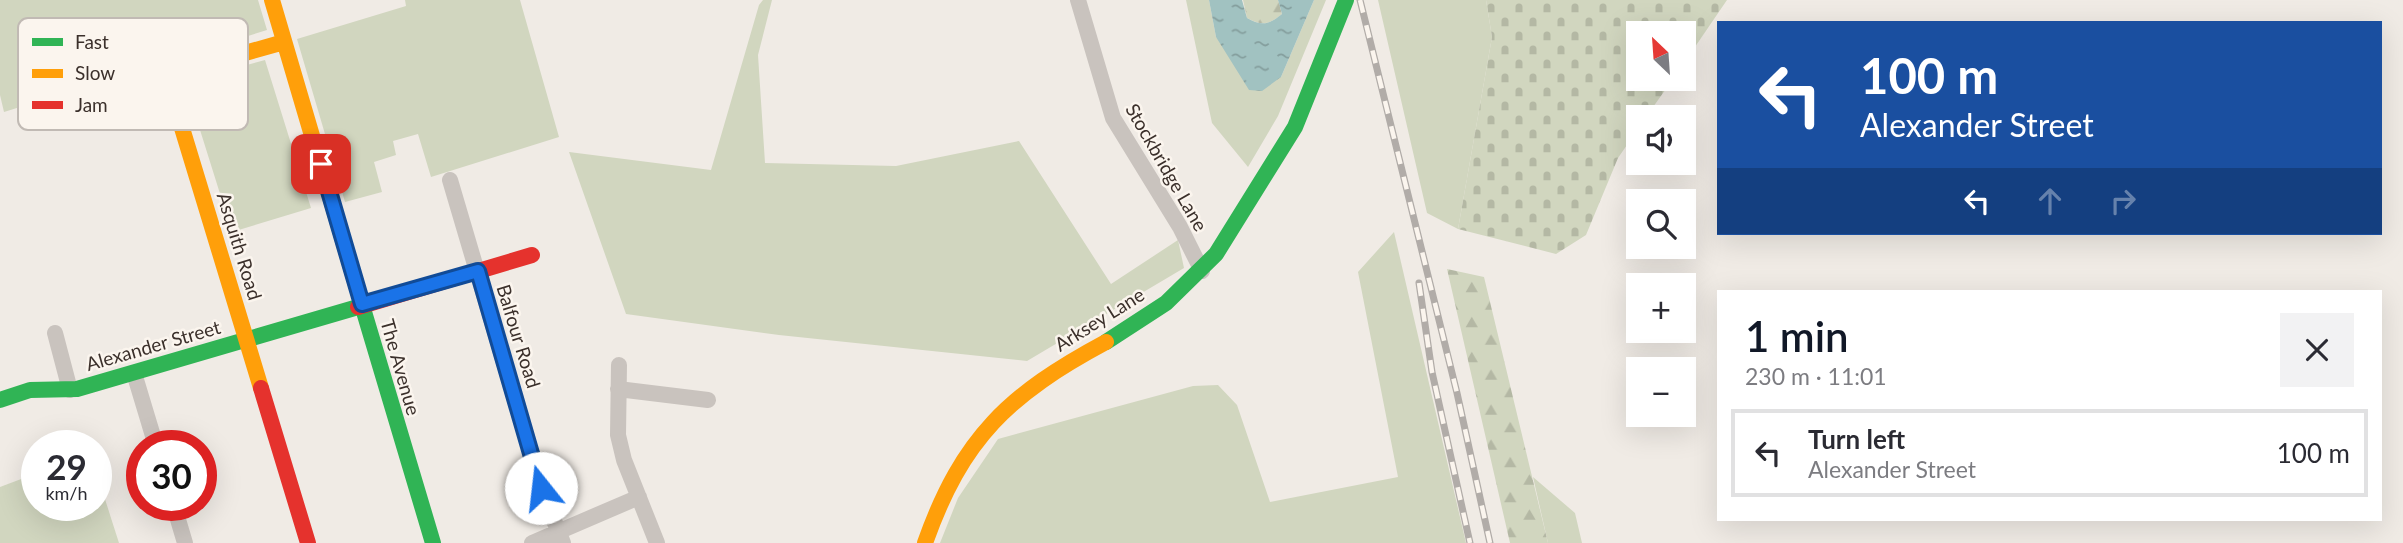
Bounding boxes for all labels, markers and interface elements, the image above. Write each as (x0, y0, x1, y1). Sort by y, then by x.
legend (18, 18, 248, 130)
north arrow (1626, 21, 1696, 91)
map controls (1626, 21, 1696, 427)
text: Fast (75, 30, 109, 53)
text: 100 m (1860, 46, 1998, 104)
icon: left (1745, 49, 1836, 140)
text: Slow (75, 61, 115, 84)
text: Jam (75, 93, 108, 116)
street label: Stockbridge Lane (1121, 99, 1213, 235)
button: sound (1626, 105, 1696, 175)
text: Alexander Street (1860, 105, 2094, 144)
pin (291, 134, 351, 194)
icon: arrive (302, 145, 340, 183)
icon: left (1958, 182, 1996, 220)
icon: ahead (2031, 182, 2069, 220)
icon: right (2104, 182, 2142, 220)
street label: Asquith Road (213, 189, 267, 303)
button: search (1626, 189, 1696, 259)
button: + (1626, 273, 1696, 343)
street label: Balfour Road (492, 281, 546, 391)
street label: Arksey Lane (1050, 282, 1148, 356)
text: 1 min (1745, 311, 1849, 361)
button: close (2280, 313, 2354, 387)
street label: Alexander Street (83, 315, 223, 375)
street label: The Avenue (376, 316, 426, 418)
button: − (1626, 357, 1696, 427)
text: 230 m · 11:01 (1745, 362, 1887, 390)
text: Turn left (1808, 423, 1905, 455)
speed limit sign: 30 (126, 430, 217, 521)
icon: left (1749, 434, 1787, 472)
text: 100 m (2277, 437, 2350, 469)
text: 29 (46, 445, 87, 487)
position arrow (504, 451, 578, 525)
text: Alexander Street (1808, 455, 1976, 483)
text: km/h (45, 482, 88, 504)

